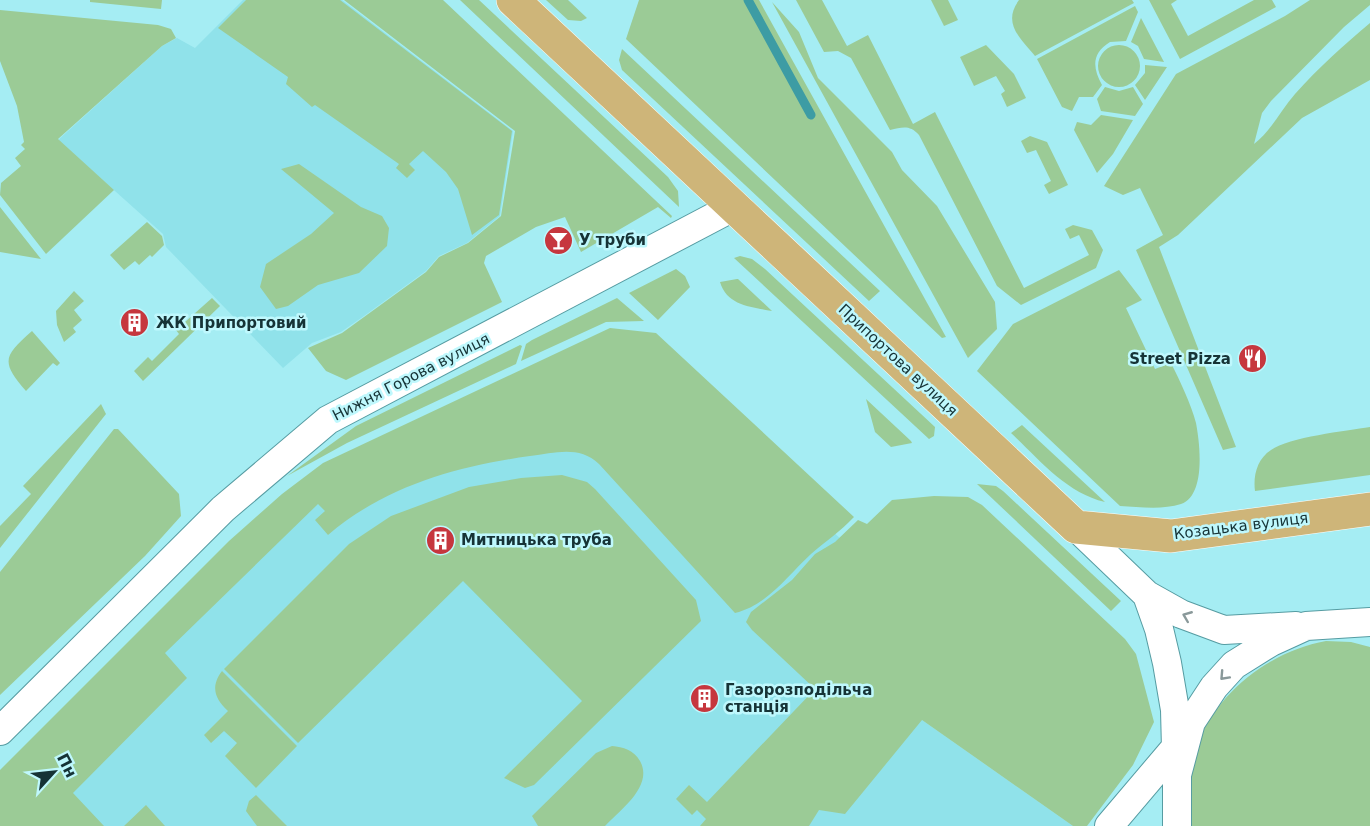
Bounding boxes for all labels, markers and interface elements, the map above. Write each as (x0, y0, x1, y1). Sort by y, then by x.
bar icon: У труби (542, 224, 574, 256)
place label: У труби (579, 231, 646, 249)
street label: Припортова вулиця (835, 300, 961, 420)
building icon: ЖК Припортовий (119, 307, 151, 339)
place label: ЖК Припортовий (156, 314, 307, 332)
street label: Нижня Горова вулиця (329, 329, 493, 425)
restaurant icon: Street Pizza (1236, 343, 1268, 375)
place label: Street Pizza (1129, 350, 1231, 368)
street label: Козацька вулиця (1173, 509, 1309, 543)
building icon: Митницька труба (424, 524, 456, 556)
place label: Митницька труба (461, 531, 612, 549)
one-way arrow (1182, 611, 1193, 623)
one-way arrow (1220, 669, 1231, 679)
place label: Газорозподільча станція (725, 681, 872, 716)
building icon: Газорозподільча станція (688, 683, 720, 715)
north arrow (24, 742, 84, 802)
text: Пн (53, 750, 81, 781)

